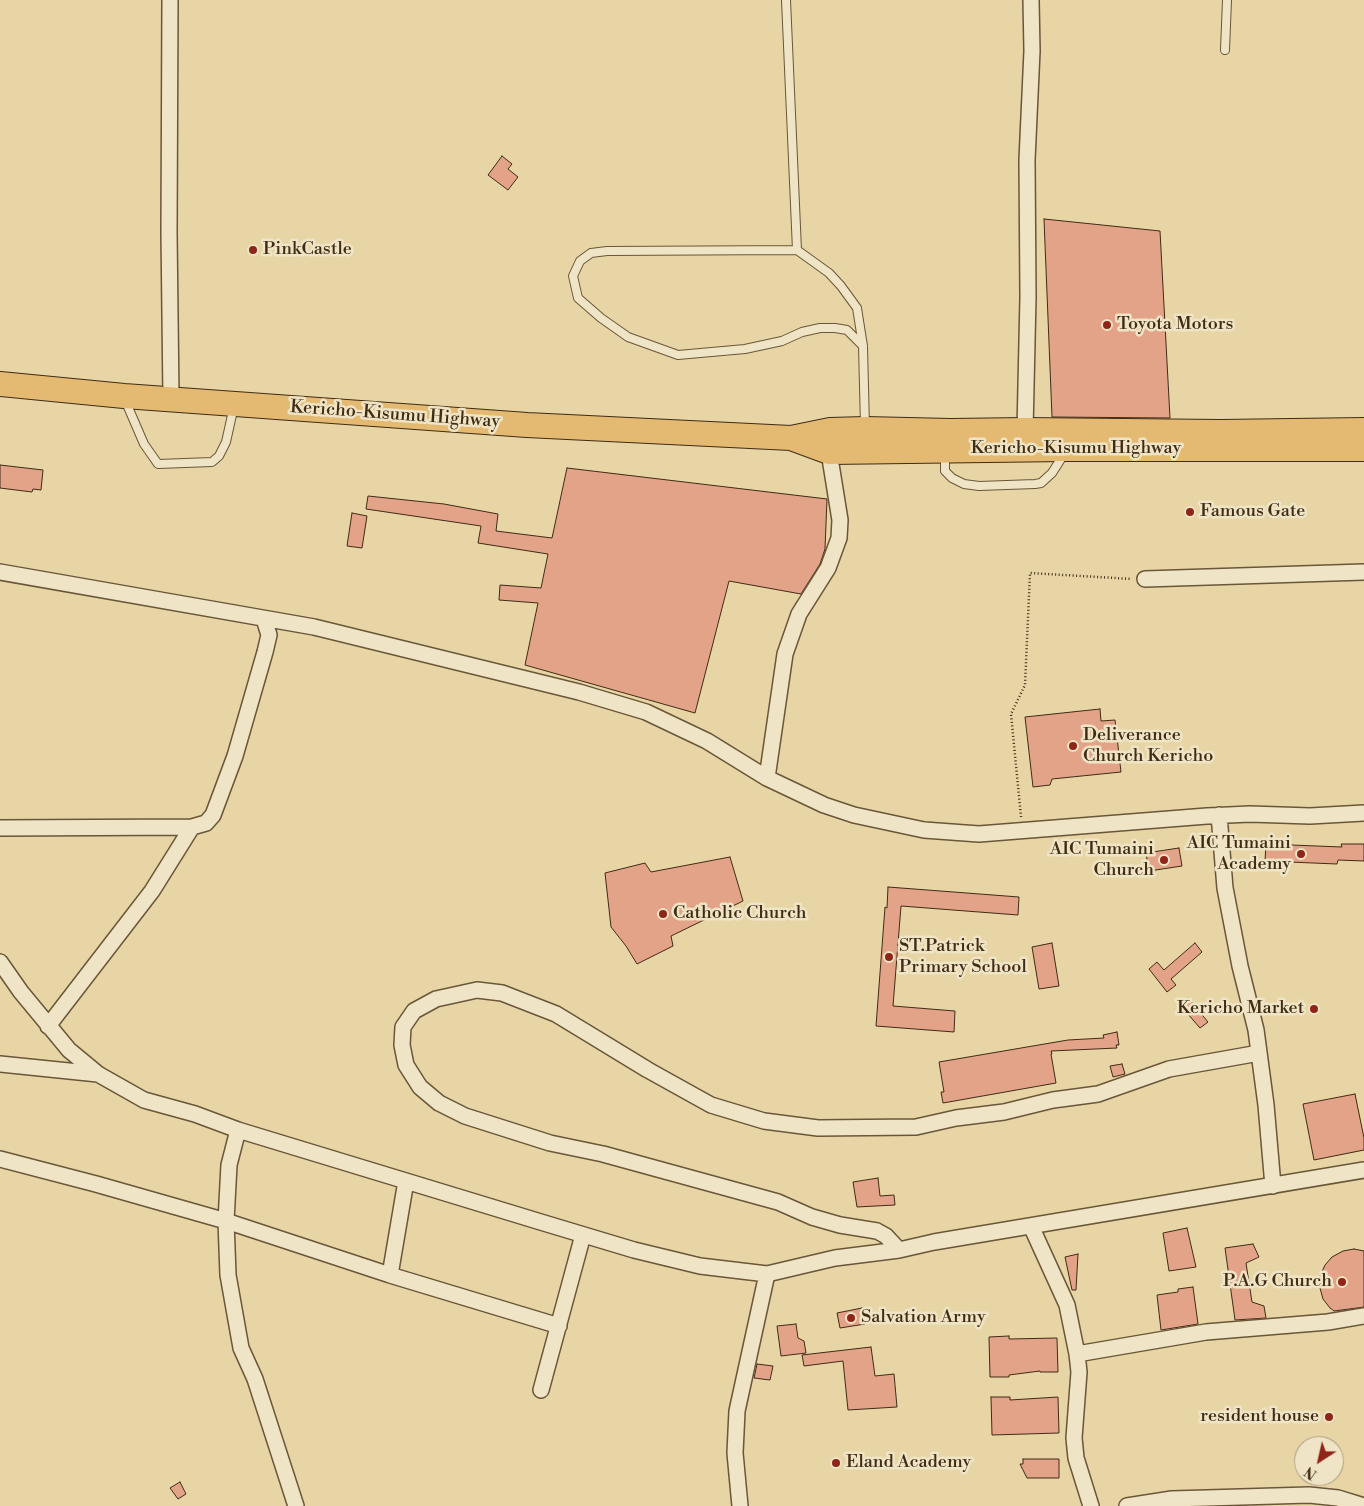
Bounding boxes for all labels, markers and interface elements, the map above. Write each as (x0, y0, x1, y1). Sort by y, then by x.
place label: PinkCastle (263, 239, 352, 261)
marker: PinkCastle (247, 244, 259, 256)
place label: Toyota Motors (1117, 314, 1233, 336)
marker: Toyota Motors (1101, 319, 1113, 331)
street label: Kericho-Kisumu Highway (289, 397, 501, 433)
street label: Kericho-Kisumu Highway (971, 438, 1181, 460)
place label: Famous Gate (1200, 501, 1305, 523)
marker: Famous Gate (1184, 506, 1196, 518)
place label: Deliverance Church Kericho (1083, 725, 1213, 768)
marker: Deliverance Church Kericho (1067, 740, 1079, 752)
place label: AIC Tumaini Academy (1187, 833, 1291, 876)
place label: AIC Tumaini Church (1050, 839, 1154, 882)
marker: AIC Tumaini Academy (1295, 848, 1307, 860)
marker: AIC Tumaini Church (1158, 854, 1170, 866)
place label: Catholic Church (673, 903, 807, 925)
marker: Catholic Church (657, 908, 669, 920)
place label: ST.Patrick Primary School (899, 936, 1027, 979)
marker: ST.Patrick Primary School (883, 951, 895, 963)
place label: Kericho Market (1177, 998, 1304, 1020)
marker: Kericho Market (1308, 1003, 1320, 1015)
place label: P.A.G Church (1223, 1271, 1332, 1293)
marker: P.A.G Church (1336, 1276, 1348, 1288)
place label: Salvation Army (861, 1307, 986, 1329)
marker: Salvation Army (845, 1312, 857, 1324)
place label: resident house (1200, 1406, 1319, 1428)
marker: resident house (1323, 1411, 1335, 1423)
north arrow (1294, 1436, 1344, 1486)
place label: Eland Academy (846, 1452, 971, 1474)
marker: Eland Academy (830, 1457, 842, 1469)
text: N (1301, 1462, 1321, 1483)

